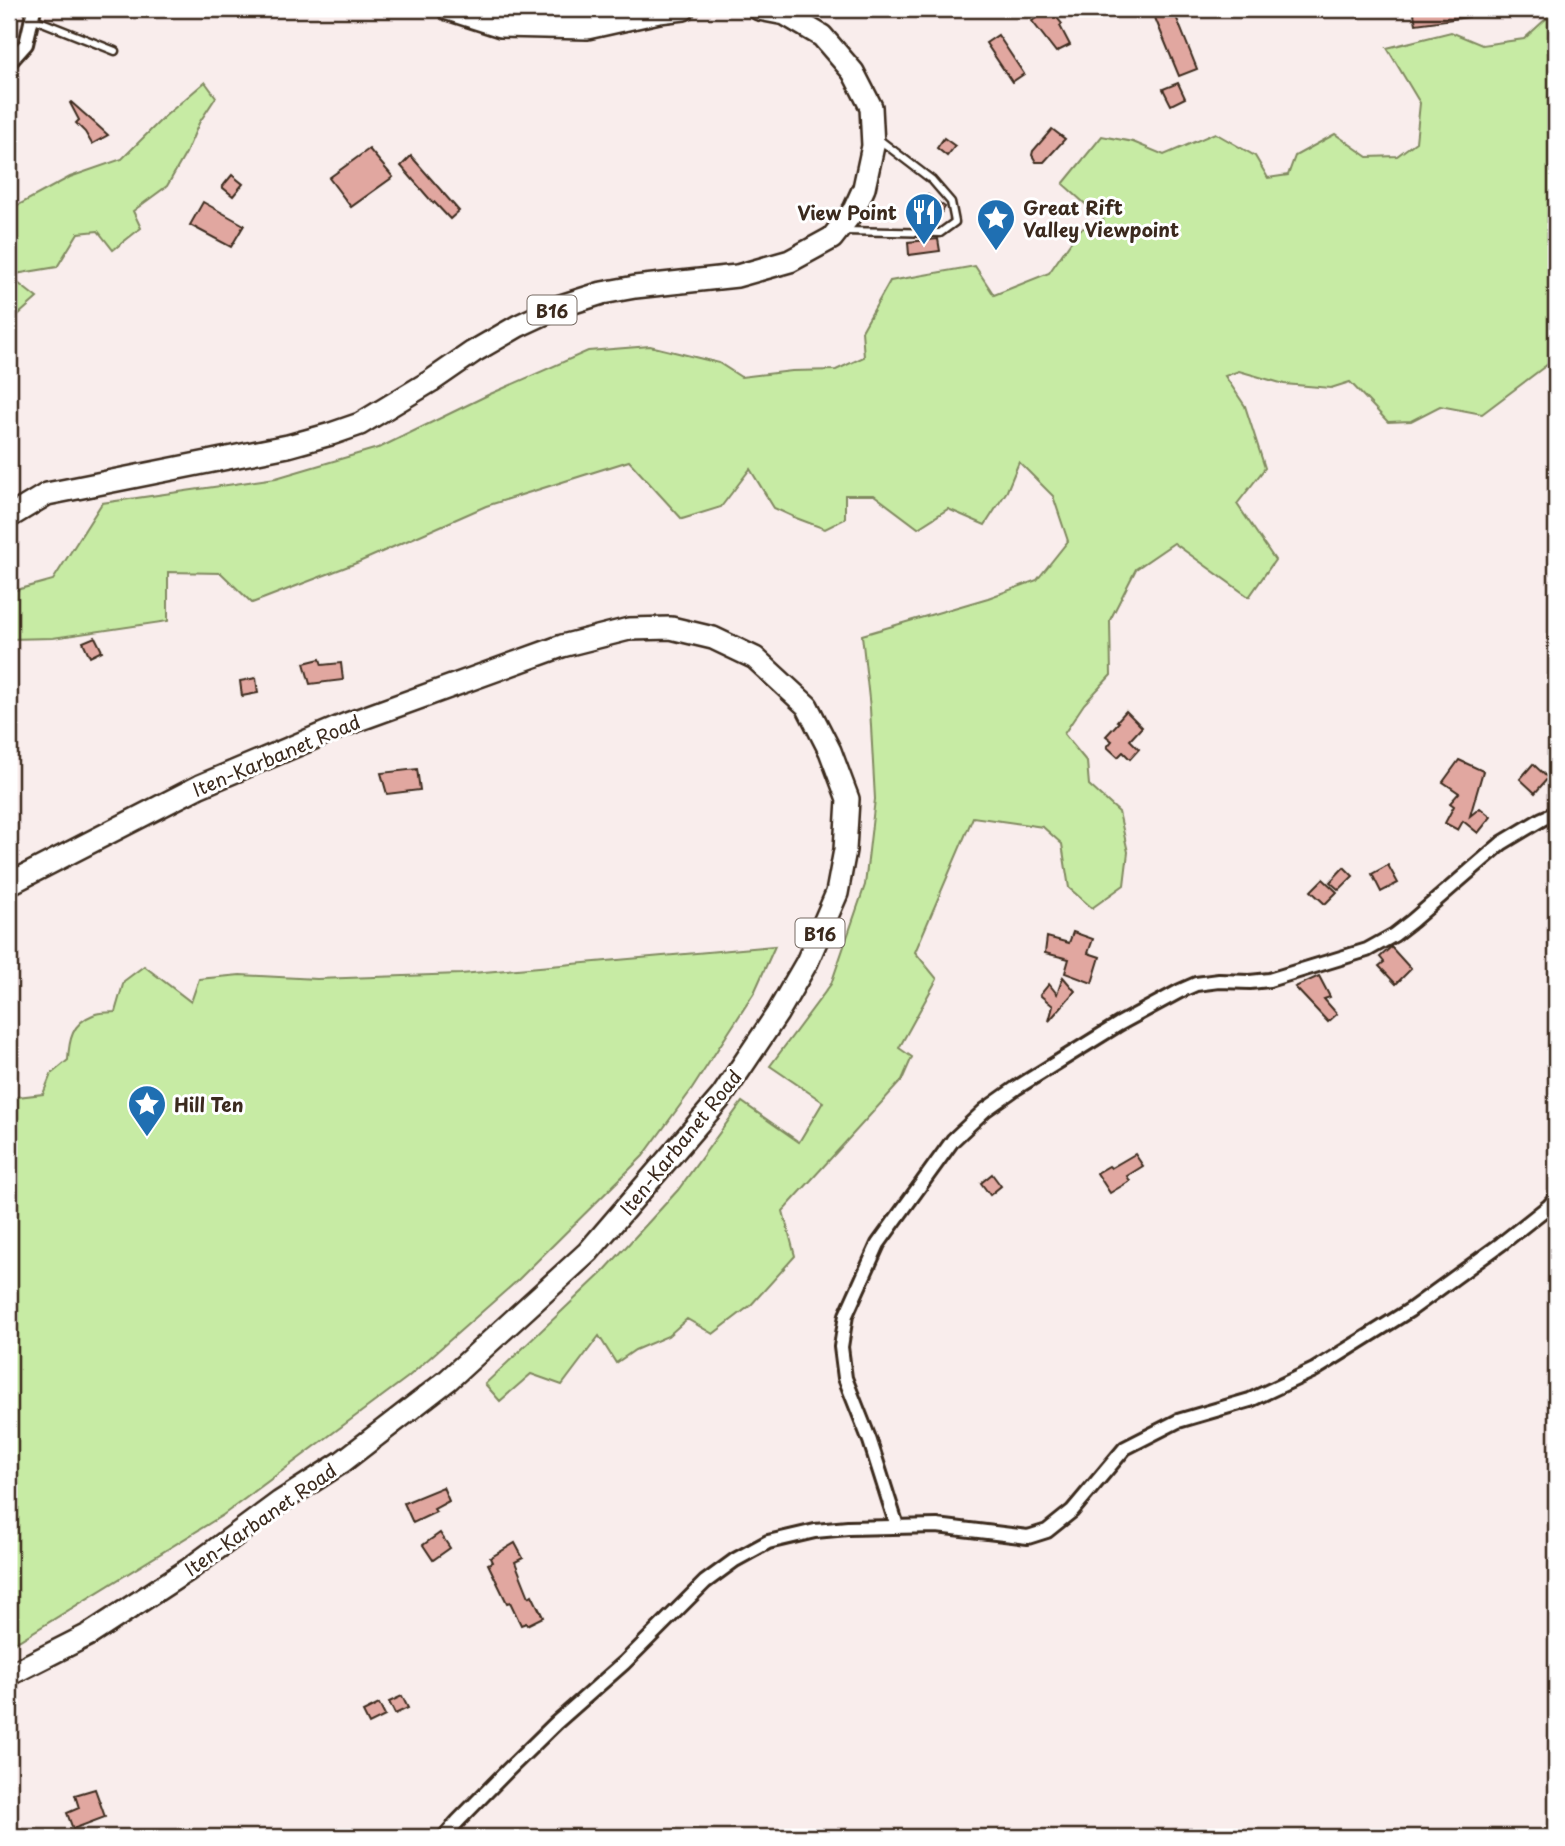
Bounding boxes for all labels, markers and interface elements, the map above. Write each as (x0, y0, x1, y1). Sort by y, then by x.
restaurant icon: View Point (903, 191, 945, 246)
place label: Great Rift Valley Viewpoint (1023, 193, 1179, 243)
place icon: Great Rift Valley Viewpoint (975, 197, 1017, 252)
place label: View Point (797, 198, 897, 226)
road number: B16 (528, 296, 576, 324)
street label: Iten-Karbanet Road (188, 707, 364, 803)
road number: B16 (796, 918, 844, 948)
street label: Iten-Karbanet Road (612, 1063, 748, 1221)
place icon: Hill Ten (126, 1083, 168, 1138)
place label: Hill Ten (174, 1090, 243, 1118)
street label: Iten-Karbanet Road (178, 1456, 342, 1582)

